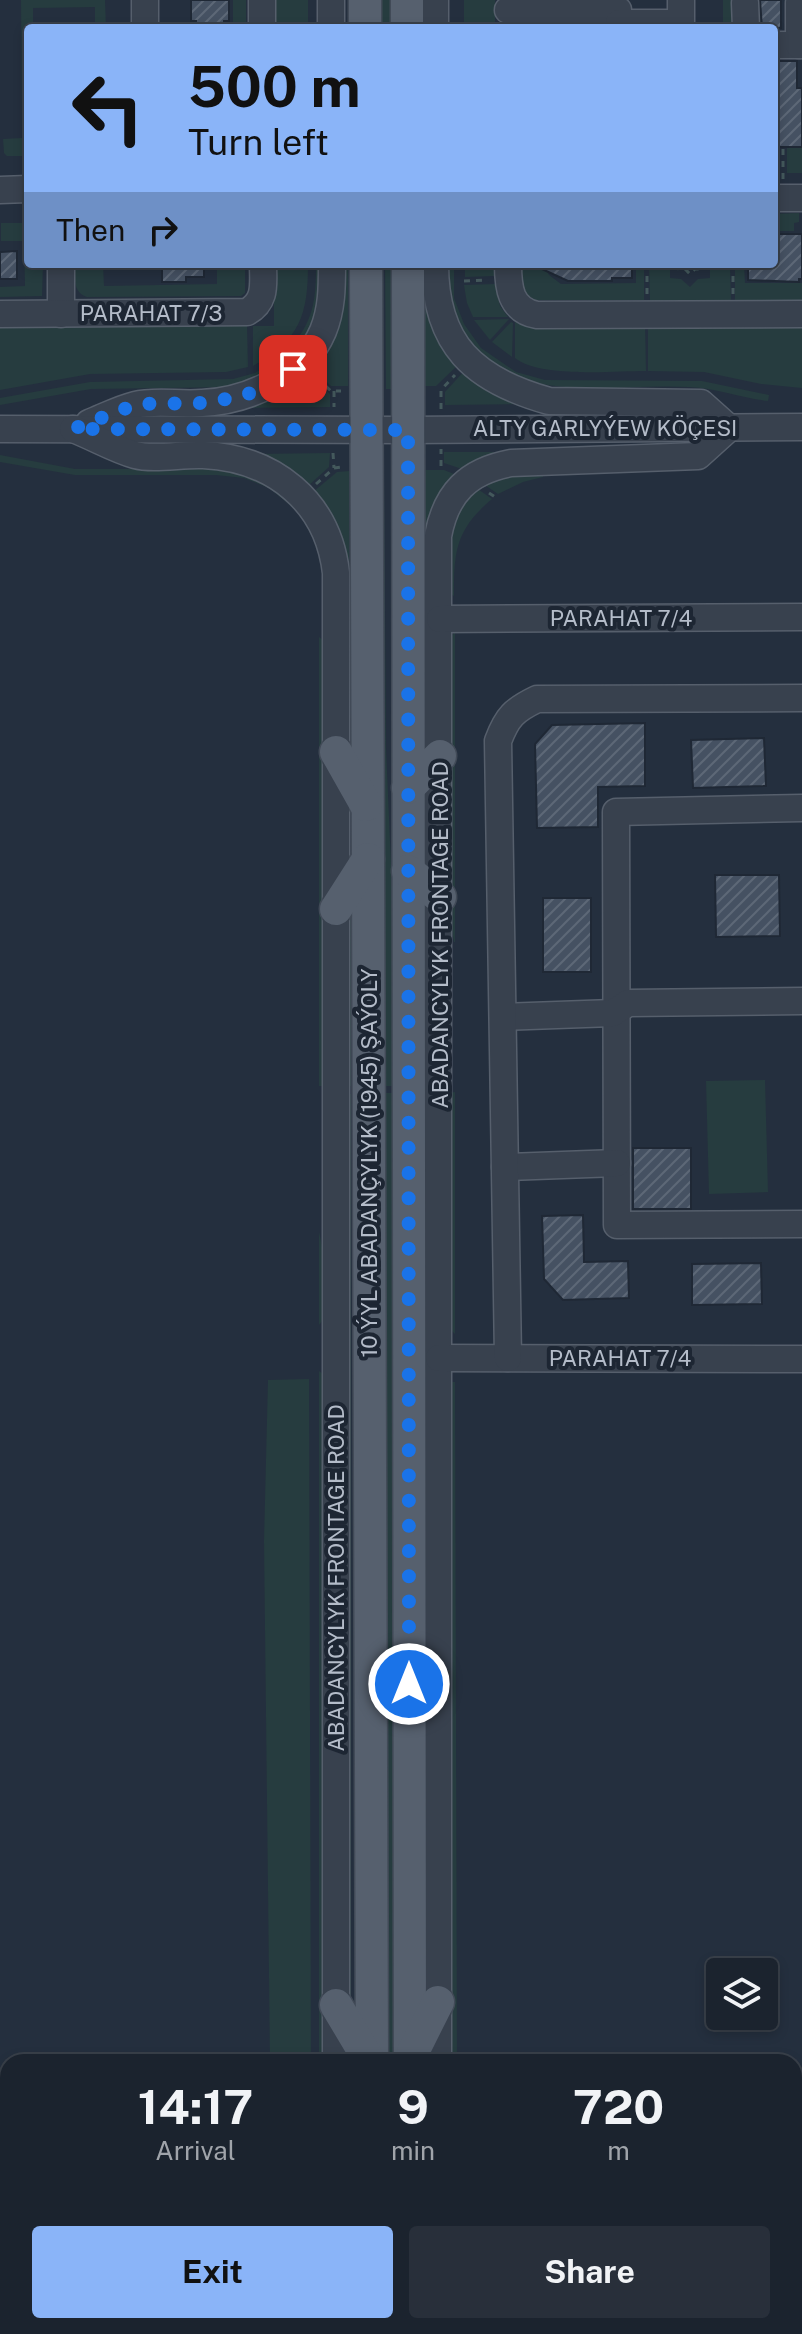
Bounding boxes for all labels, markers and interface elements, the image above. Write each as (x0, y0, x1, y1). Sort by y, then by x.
text: 500 m (188, 54, 361, 120)
icon: left (56, 56, 160, 160)
text: Turn left (188, 121, 329, 163)
icon: right (141, 208, 185, 252)
text: Then (56, 212, 125, 248)
street label: PARAHAT 7/3 (80, 300, 222, 326)
pin (259, 335, 327, 403)
icon: arrive (271, 347, 315, 391)
street label: ALTY GARLYÝEW KÖÇESI (473, 414, 737, 441)
street label: PARAHAT 7/4 (550, 605, 692, 631)
street label: ABADANCYLYK FRONTAGE ROAD (427, 761, 453, 1109)
street label: 10 ÝYL ABADANÇYLYK (1945) ŞAÝOLY (356, 968, 382, 1358)
street label: PARAHAT 7/4 (549, 1345, 691, 1371)
street label: ABADANCYLYK FRONTAGE ROAD (323, 1404, 349, 1752)
position arrow (367, 1642, 451, 1726)
map controls (706, 1958, 778, 2030)
button: layers (706, 1958, 778, 2030)
text: 14:17 (138, 2078, 253, 2135)
text: 9 (397, 2078, 429, 2135)
text: 720 (573, 2078, 664, 2135)
text: Arrival (155, 2135, 236, 2166)
text: min (391, 2135, 435, 2166)
text: m (607, 2135, 630, 2166)
button: Exit (32, 2226, 393, 2318)
button: Share (409, 2226, 770, 2318)

